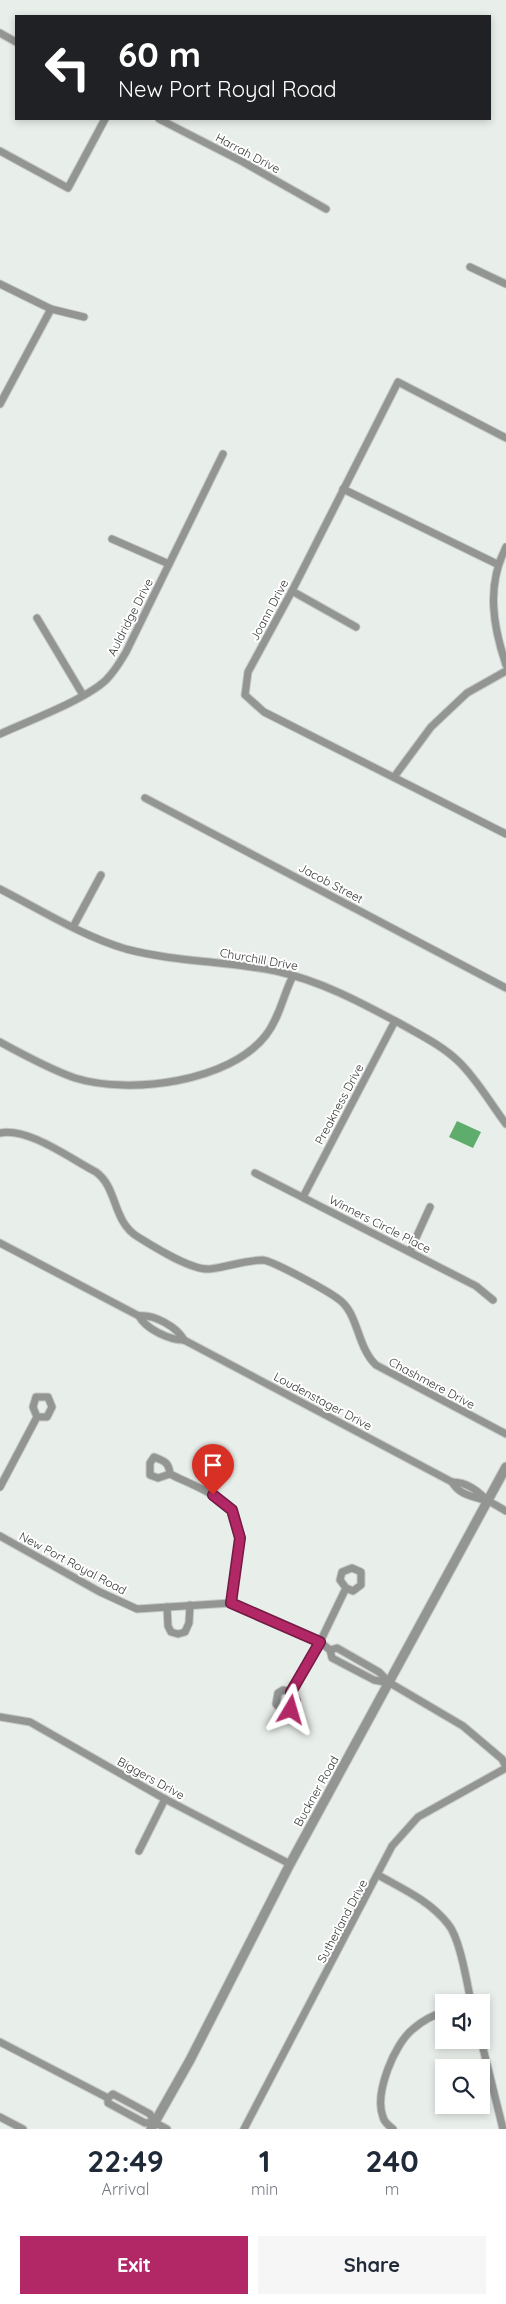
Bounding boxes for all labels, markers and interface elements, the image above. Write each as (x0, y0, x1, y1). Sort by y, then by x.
text: 60 m (118, 32, 201, 76)
icon: left (35, 35, 100, 100)
text: New Port Royal Road (118, 75, 337, 103)
street label: Harrah Drive (213, 130, 283, 176)
street label: Auldridge Drive (104, 576, 156, 658)
street label: Joann Drive (247, 577, 292, 643)
street label: Jacob Street (296, 860, 366, 906)
street label: Churchill Drive (219, 945, 299, 973)
street label: Preakness Drive (311, 1061, 367, 1147)
street label: Winners Circle Place (327, 1192, 434, 1256)
street label: Chashmere Drive (386, 1354, 478, 1412)
street label: Loudenstager Drive (271, 1369, 375, 1433)
pin (192, 1444, 234, 1495)
icon: arrive (199, 1451, 227, 1479)
street label: New Port Royal Road (17, 1528, 129, 1598)
position arrow (264, 1683, 316, 1735)
street label: Biggers Drive (115, 1753, 187, 1803)
street label: Buckner Road (290, 1753, 342, 1829)
street label: Sutherland Drive (314, 1877, 370, 1965)
map controls (435, 1994, 490, 2114)
button: sound (435, 1994, 490, 2049)
button: search (435, 2059, 490, 2114)
text: 22:49 (87, 2142, 164, 2180)
text: 1 (259, 2142, 270, 2180)
text: 240 (366, 2142, 419, 2180)
text: Arrival (102, 2179, 149, 2199)
text: min (251, 2179, 278, 2199)
text: m (385, 2179, 399, 2199)
button: Exit (20, 2236, 248, 2294)
button: Share (258, 2236, 486, 2294)

